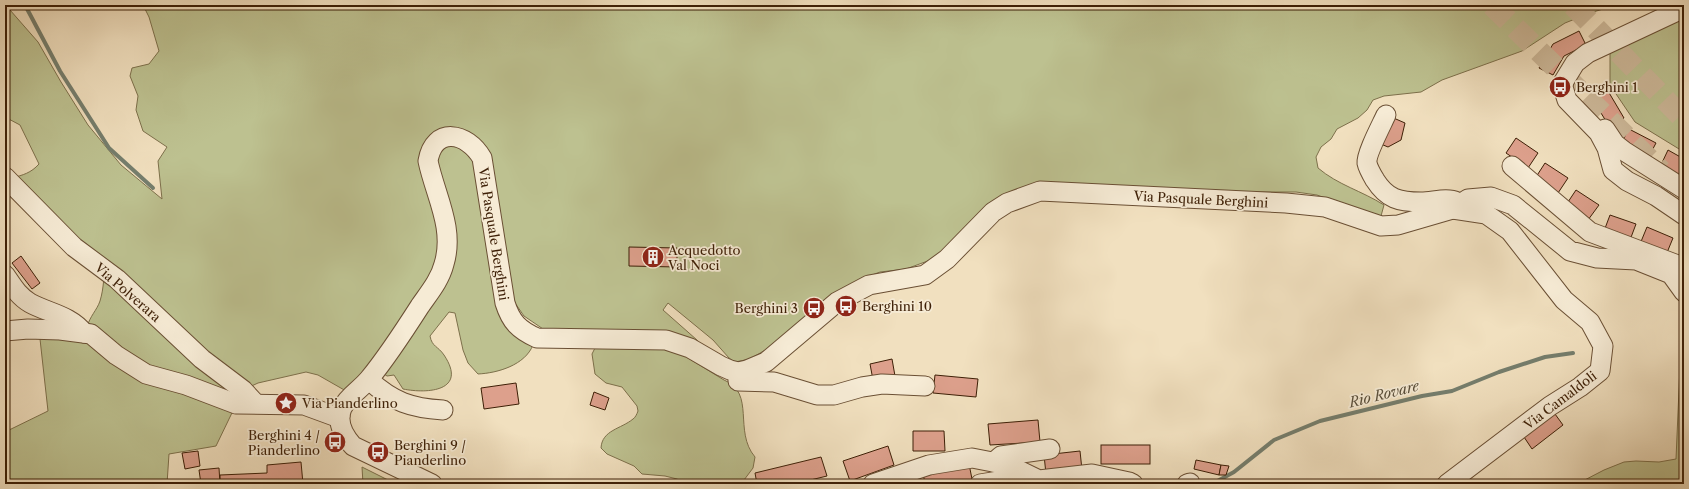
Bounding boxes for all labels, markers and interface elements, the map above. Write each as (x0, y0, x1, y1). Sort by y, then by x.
bus stop icon: Berghini 1 (1547, 74, 1573, 100)
place label: Berghini 1 (1576, 79, 1638, 95)
street label: Via Pasquale Berghini (475, 165, 512, 302)
street label: Via Pasquale Berghini (1132, 187, 1269, 211)
place label: Acquedotto Val Noci (667, 242, 740, 273)
building icon: Acquedotto Val Noci (640, 244, 666, 270)
street label: Via Polverara (91, 258, 164, 325)
bus stop icon: Berghini 10 (833, 293, 859, 319)
bus stop icon: Berghini 3 (801, 295, 827, 321)
place label: Berghini 10 (862, 298, 932, 314)
place label: Berghini 3 (735, 300, 798, 316)
street label: Via Camaldoli (1520, 367, 1600, 433)
water label: Rio Rovare (1346, 376, 1422, 412)
place icon: Via Pianderlino (273, 390, 299, 416)
place label: Via Pianderlino (301, 395, 398, 411)
place label: Berghini 4 / Pianderlino (248, 427, 320, 458)
bus stop icon: Berghini 4 / Pianderlino (322, 429, 348, 455)
place label: Berghini 9 / Pianderlino (394, 437, 466, 468)
bus stop icon: Berghini 9 / Pianderlino (365, 439, 391, 465)

